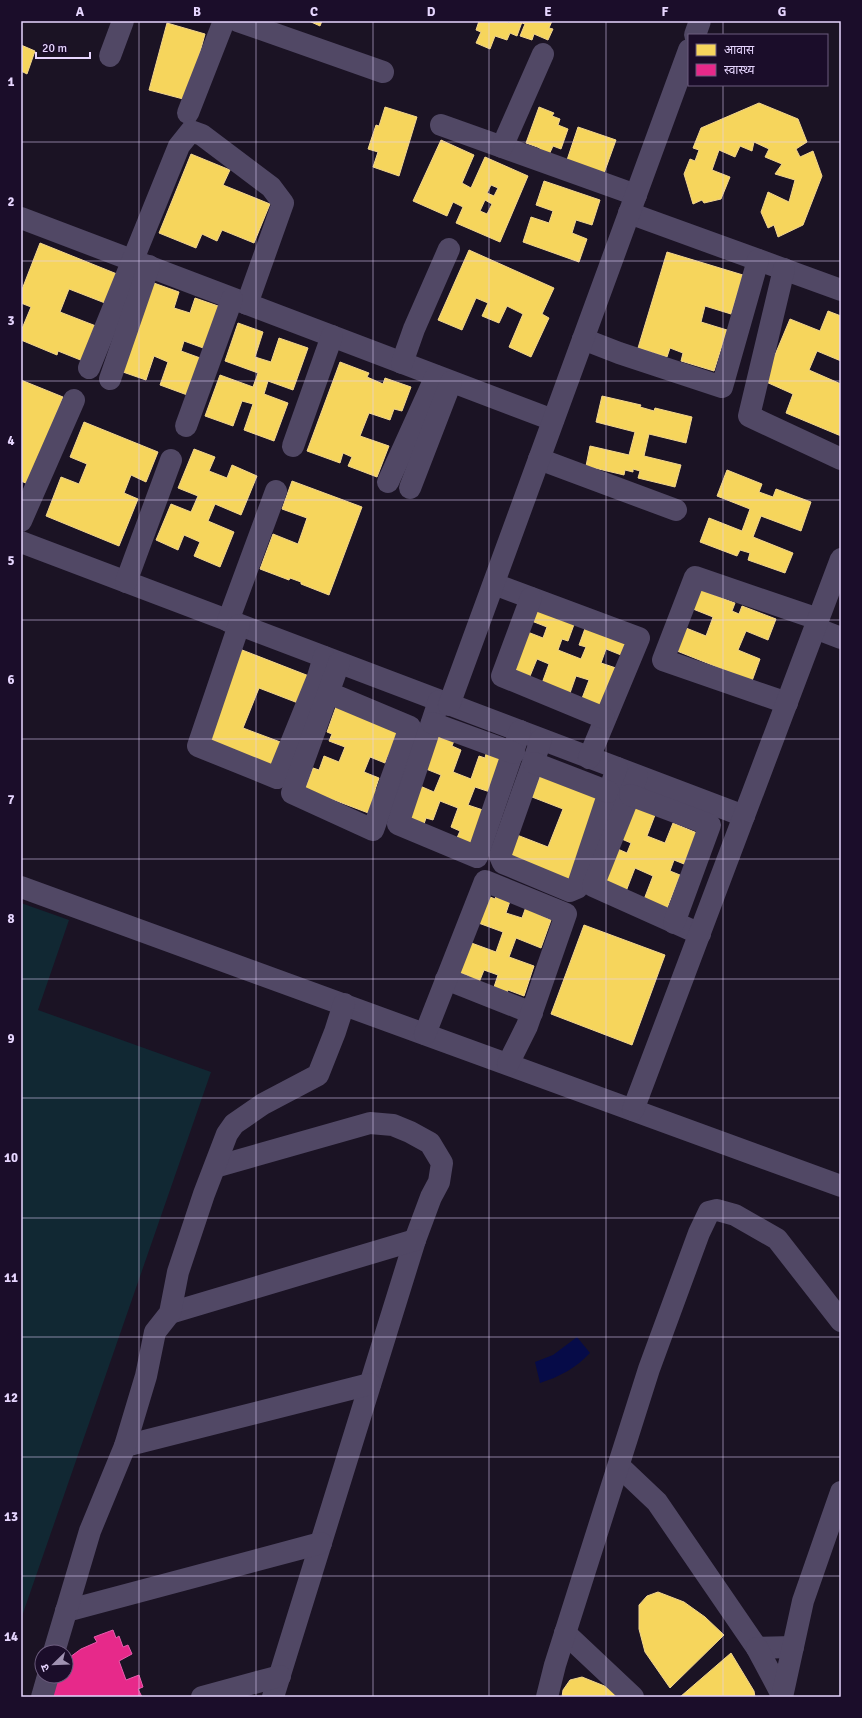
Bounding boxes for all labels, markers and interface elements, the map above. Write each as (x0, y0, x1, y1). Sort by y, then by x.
text: A (76, 4, 85, 20)
text: B (193, 4, 201, 20)
text: C (310, 4, 318, 20)
text: D (427, 4, 436, 20)
text: E (544, 4, 552, 20)
text: F (662, 4, 669, 20)
text: G (778, 4, 786, 20)
scale bar (36, 34, 90, 60)
legend (688, 34, 828, 86)
text: 20 m (42, 41, 67, 56)
text: आवास (724, 43, 755, 58)
text: स्वास्थ्य (724, 63, 756, 78)
text: 1 (7, 74, 15, 90)
text: 2 (7, 194, 15, 210)
text: 3 (7, 313, 15, 329)
text: 4 (7, 433, 15, 449)
text: 5 (7, 553, 15, 569)
text: 6 (7, 672, 15, 688)
text: 7 (7, 792, 15, 808)
text: 8 (7, 911, 15, 927)
text: 9 (7, 1031, 15, 1047)
text: 10 (4, 1150, 18, 1166)
text: 11 (4, 1270, 18, 1286)
text: 12 (4, 1390, 18, 1406)
text: 13 (4, 1509, 18, 1525)
text: 14 (4, 1629, 18, 1645)
north arrow (34, 1644, 74, 1684)
text: उ (38, 1662, 52, 1673)

